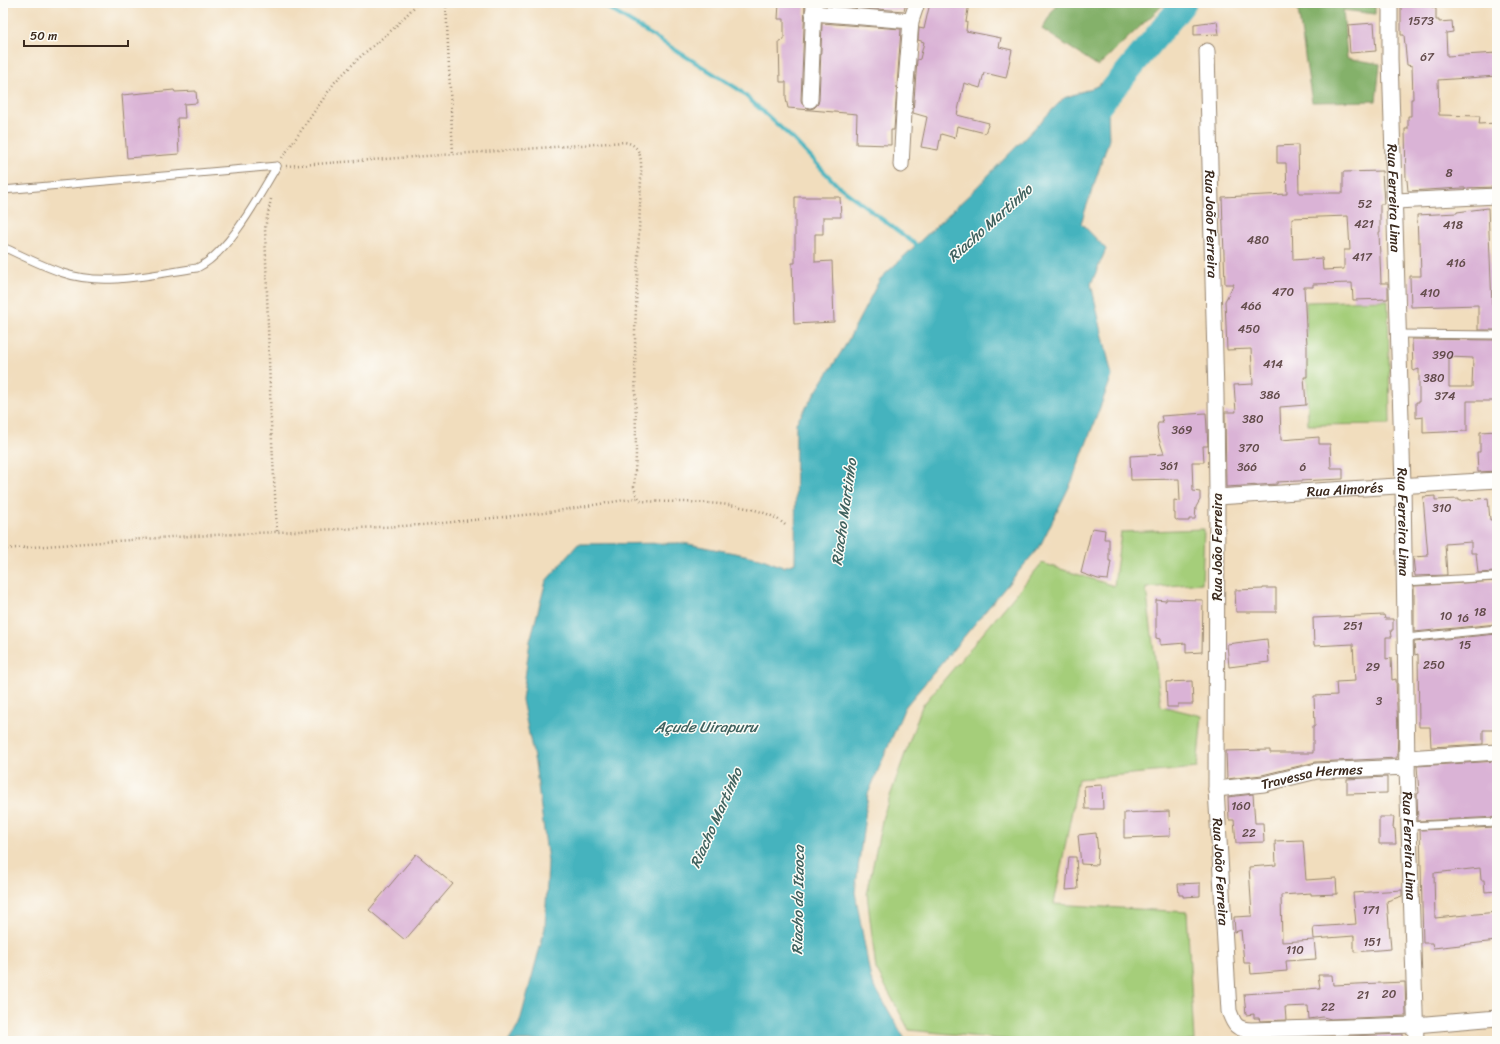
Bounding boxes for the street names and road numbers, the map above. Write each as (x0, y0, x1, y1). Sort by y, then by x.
street label: Rua Ferreira Lima (1380, 143, 1408, 253)
street label: Rua João Ferreira (1198, 170, 1225, 279)
street label: Rua Ferreira Lima (1390, 467, 1417, 577)
street label: Rua Aimorés (1306, 474, 1384, 504)
street label: Rua João Ferreira (1205, 492, 1230, 601)
street label: Travessa Hermes (1258, 756, 1364, 797)
street label: Rua Ferreira Lima (1395, 791, 1424, 901)
street label: Rua João Ferreira (1205, 817, 1237, 927)

